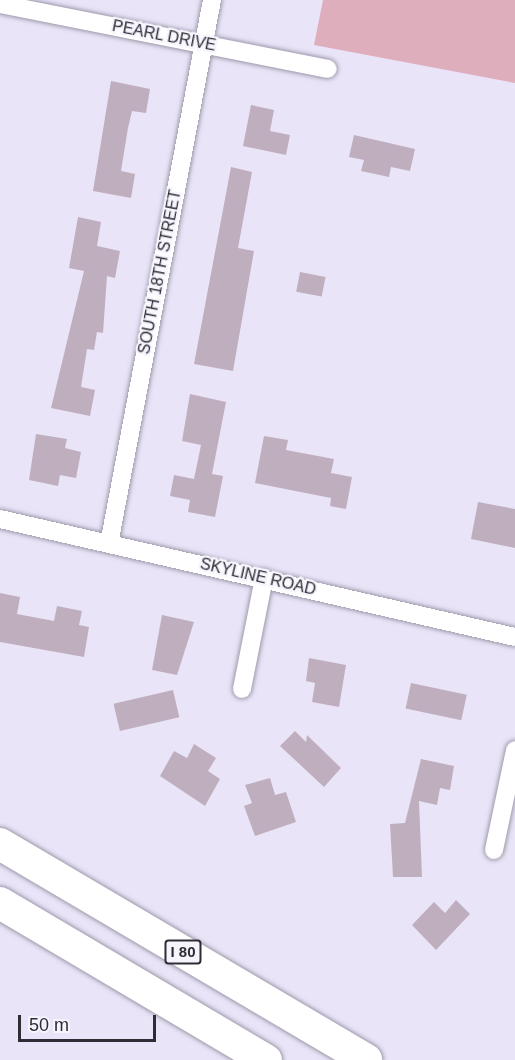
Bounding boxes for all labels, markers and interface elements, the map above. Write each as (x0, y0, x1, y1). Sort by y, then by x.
street label: PEARL DRIVE (110, 16, 218, 56)
street label: SOUTH 18TH STREET (135, 188, 185, 356)
street label: SKYLINE ROAD (198, 554, 318, 600)
road number: I 80 (164, 940, 202, 964)
scale bar (21, 1003, 159, 1041)
text: 50 m (29, 1015, 69, 1035)

